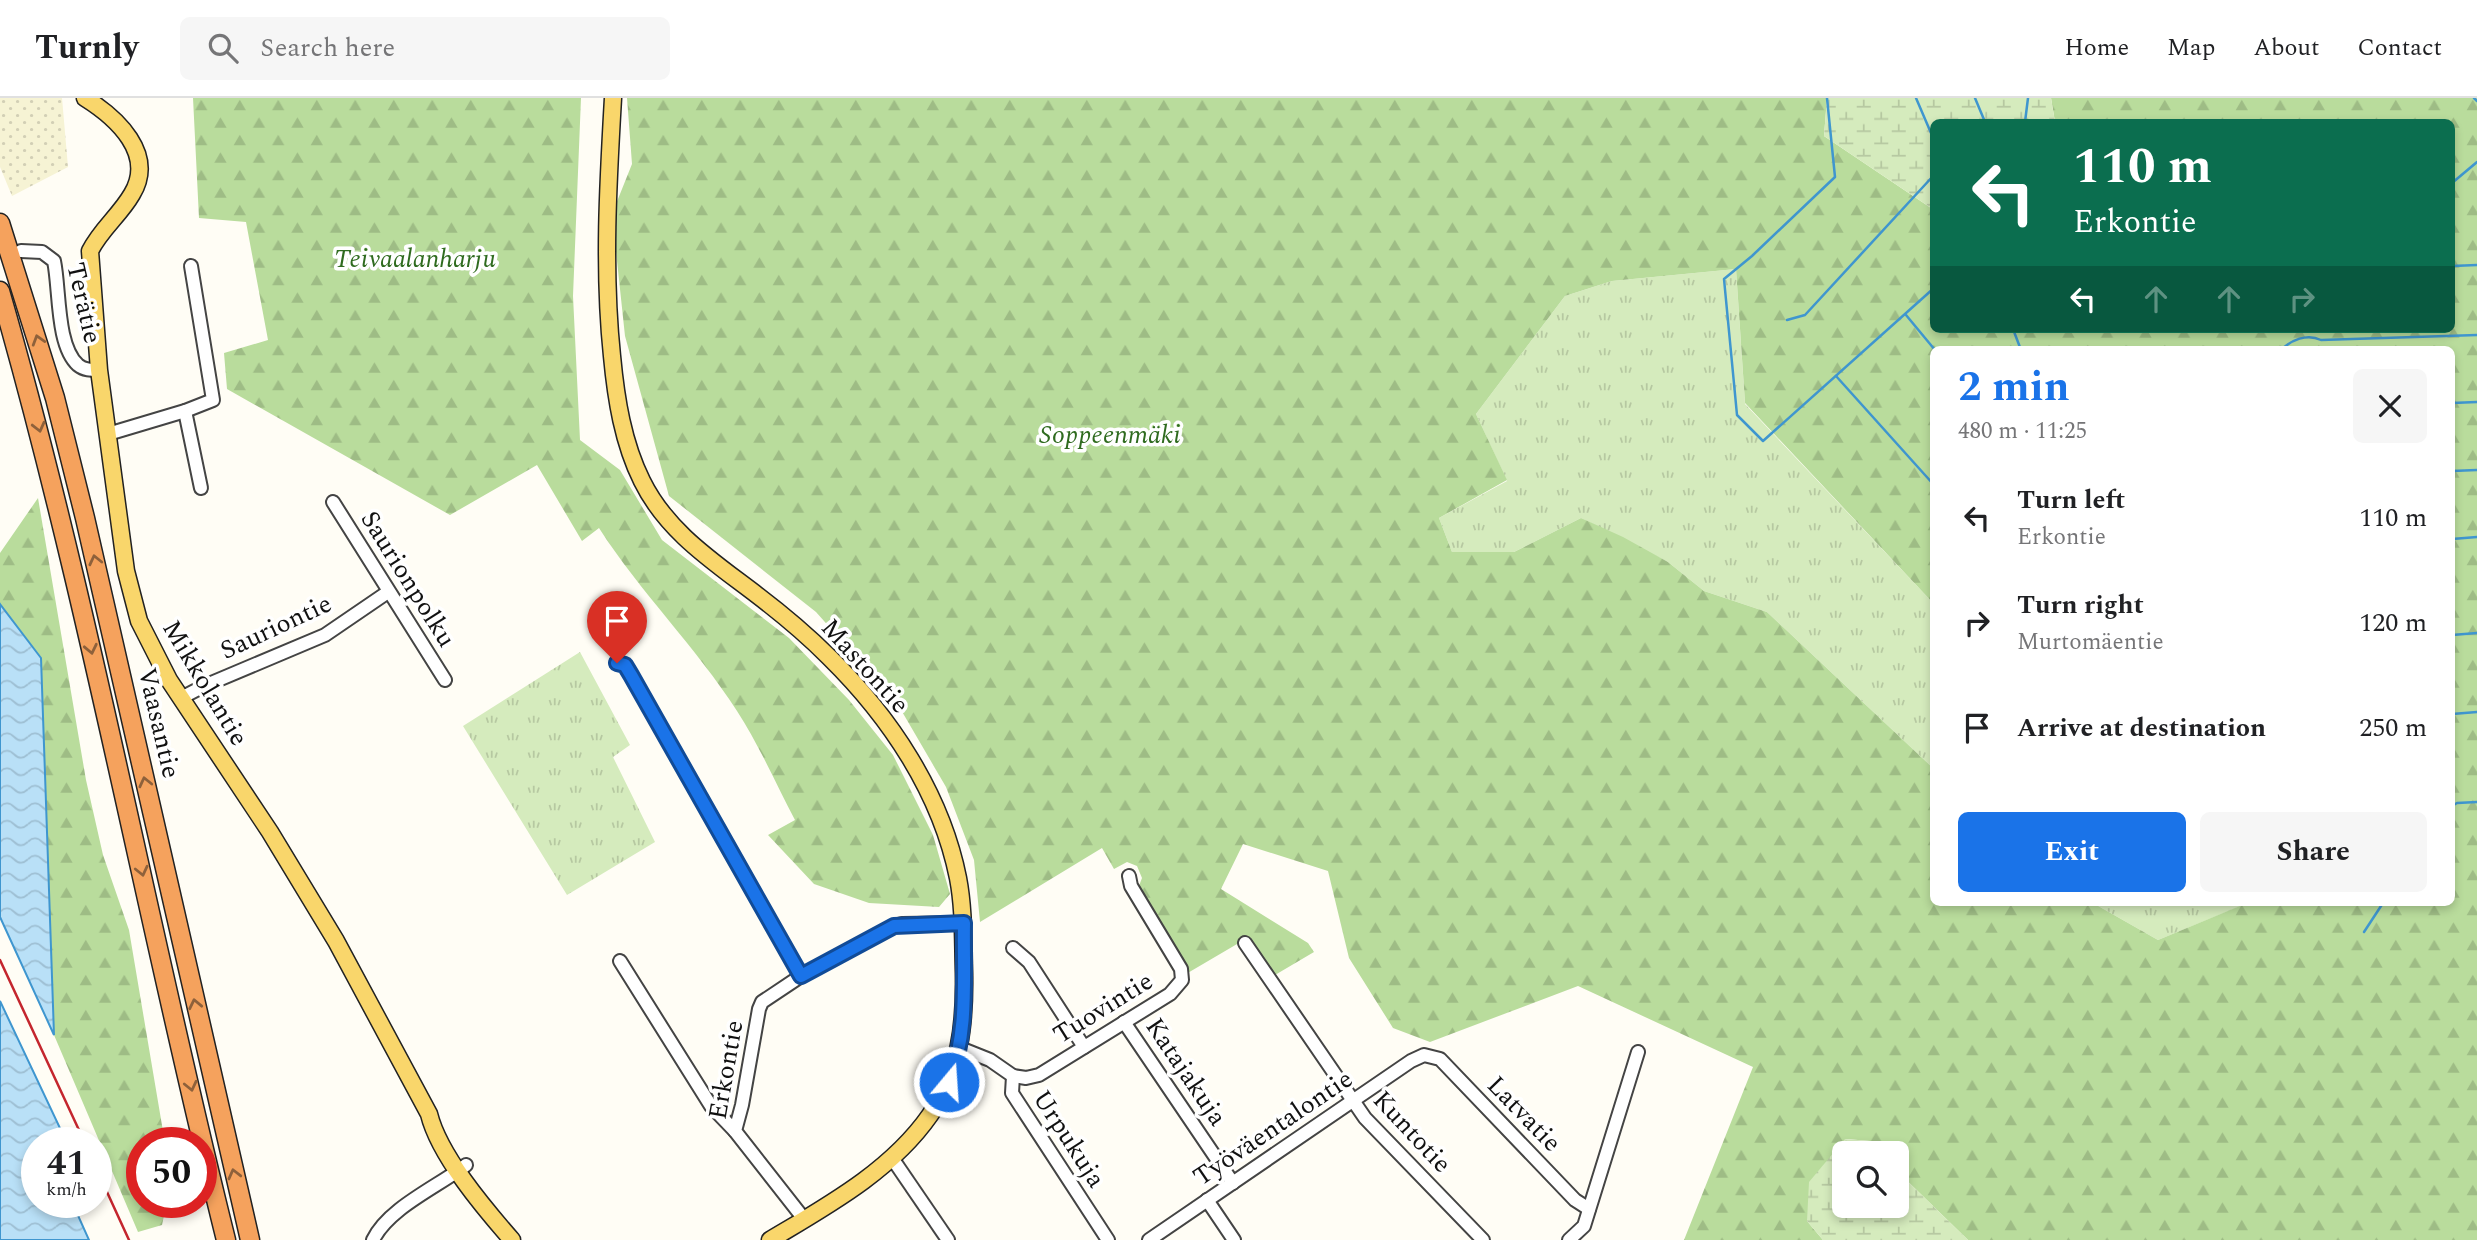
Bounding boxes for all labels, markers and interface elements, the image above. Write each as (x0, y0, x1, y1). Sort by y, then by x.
search box (180, 17, 670, 80)
text: Turnly (35, 23, 138, 73)
text: Search here (260, 28, 395, 68)
icon: search (204, 29, 242, 67)
text: Home (2064, 30, 2129, 66)
text: Map (2167, 30, 2215, 66)
text: About (2253, 30, 2319, 66)
text: Contact (2357, 30, 2442, 66)
text: 110 m (2073, 130, 2212, 205)
icon: left (1958, 147, 2049, 238)
text: Erkontie (2073, 198, 2197, 247)
park label: Teivaalanharju (334, 239, 496, 279)
street label: Terätie (55, 259, 113, 347)
icon: left (2064, 280, 2102, 318)
icon: ahead (2137, 280, 2175, 318)
icon: ahead (2210, 280, 2248, 318)
icon: right (2283, 280, 2321, 318)
one-way arrow (31, 334, 46, 346)
text: 2 min (1958, 356, 2070, 419)
button: close (2353, 369, 2427, 443)
text: 480 m · 11:25 (1958, 414, 2087, 449)
park label: Soppeenmäki (1039, 415, 1181, 455)
one-way arrow (31, 421, 45, 433)
text: Turn left (2017, 480, 2125, 520)
text: 110 m (2359, 498, 2427, 538)
icon: left (1958, 499, 1996, 537)
street label: Saurionpolku (350, 503, 466, 655)
text: Erkontie (2017, 520, 2106, 555)
one-way arrow (88, 554, 103, 566)
street label: Sauriontie (214, 584, 338, 670)
text: Turn right (2017, 585, 2144, 625)
pin (587, 591, 647, 663)
icon: arrive (598, 602, 636, 640)
text: 120 m (2359, 603, 2427, 643)
icon: right (1958, 604, 1996, 642)
street label: Mastontie (811, 609, 919, 723)
street label: Mikkolantie (152, 612, 258, 754)
text: Murtomäentie (2017, 625, 2164, 660)
one-way arrow (83, 643, 97, 655)
street label: Vaasantie (127, 664, 191, 782)
text: Arrive at destination (2017, 708, 2266, 748)
text: 250 m (2359, 708, 2427, 748)
icon: arrive (1958, 709, 1996, 747)
one-way arrow (139, 776, 154, 788)
button: Exit (1958, 812, 2186, 892)
button: Share (2200, 812, 2427, 892)
one-way arrow (133, 865, 148, 877)
street label: Tuovintie (1045, 961, 1161, 1055)
one-way arrow (188, 998, 203, 1010)
street label: Katajakuja (1135, 1010, 1237, 1135)
street label: Erkontie (698, 1017, 754, 1123)
position arrow (912, 1045, 986, 1119)
street label: Työväentalontie (1185, 1060, 1361, 1196)
street label: Latvatie (1477, 1066, 1571, 1162)
one-way arrow (182, 1079, 197, 1091)
street label: Kuntotie (1363, 1081, 1461, 1183)
street label: Urpukuja (1022, 1082, 1116, 1196)
speed limit sign: 50 (126, 1127, 217, 1218)
text: 41 (47, 1137, 86, 1190)
map controls (1832, 1141, 1909, 1218)
button: search (1832, 1141, 1909, 1218)
one-way arrow (227, 1168, 242, 1180)
text: km/h (46, 1176, 87, 1203)

